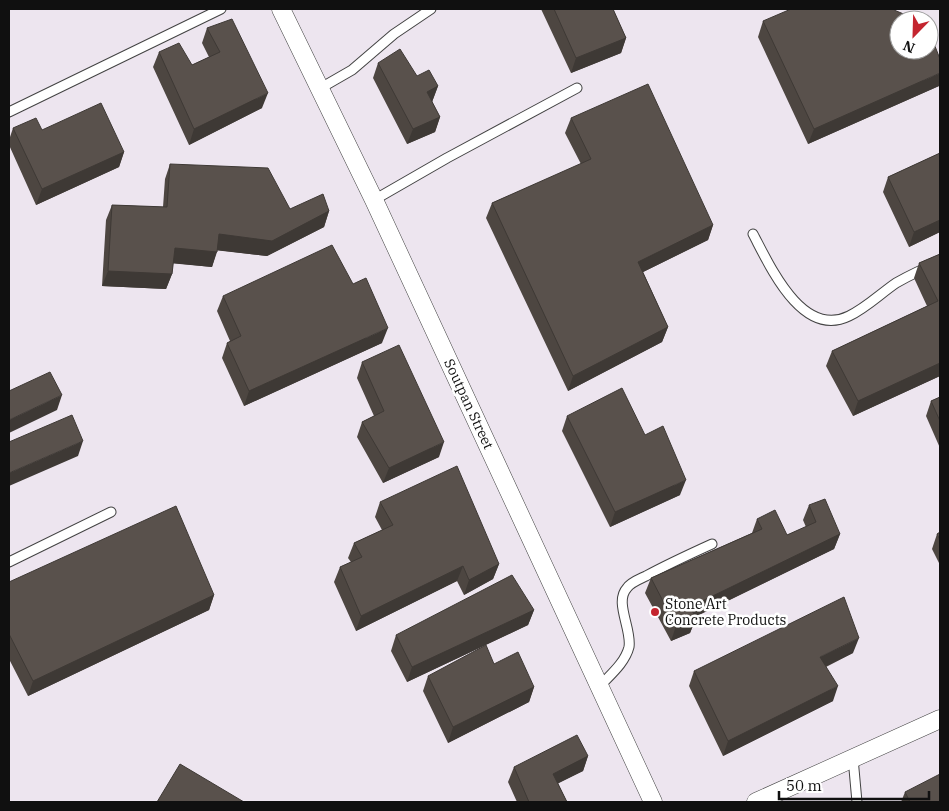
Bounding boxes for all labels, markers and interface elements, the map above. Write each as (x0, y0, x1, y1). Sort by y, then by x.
north arrow (889, 10, 939, 60)
text: N (900, 37, 918, 57)
street label: Soutpan Street (440, 356, 498, 452)
place label: Stone Art Concrete Products (665, 595, 787, 629)
marker: Stone Art Concrete Products (649, 606, 661, 618)
scale bar (779, 768, 929, 800)
text: 50 m (786, 776, 822, 795)

